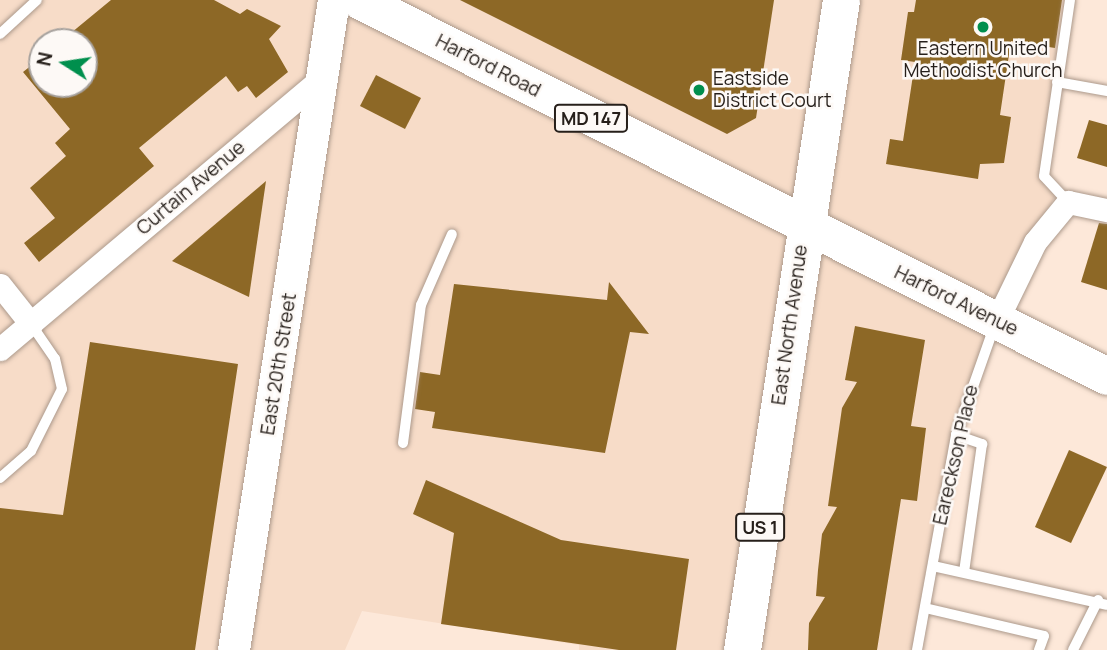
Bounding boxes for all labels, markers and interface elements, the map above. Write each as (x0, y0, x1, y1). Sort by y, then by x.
marker: Eastern United Methodist Church (975, 19, 991, 35)
north arrow (28, 28, 98, 98)
street label: Harford Road (432, 30, 544, 102)
place label: Eastern United Methodist Church (904, 38, 1062, 82)
text: N (30, 50, 59, 68)
place label: Eastside District Court (713, 68, 832, 112)
marker: Eastside District Court (691, 82, 707, 98)
road number: MD 147 (552, 104, 630, 132)
street label: Curtain Avenue (132, 136, 250, 240)
street label: East North Avenue (767, 243, 813, 407)
street label: Harford Avenue (890, 261, 1022, 341)
street label: East 20th Street (257, 291, 301, 437)
street label: Eareckson Place (929, 383, 983, 527)
road number: US 1 (734, 512, 786, 542)

